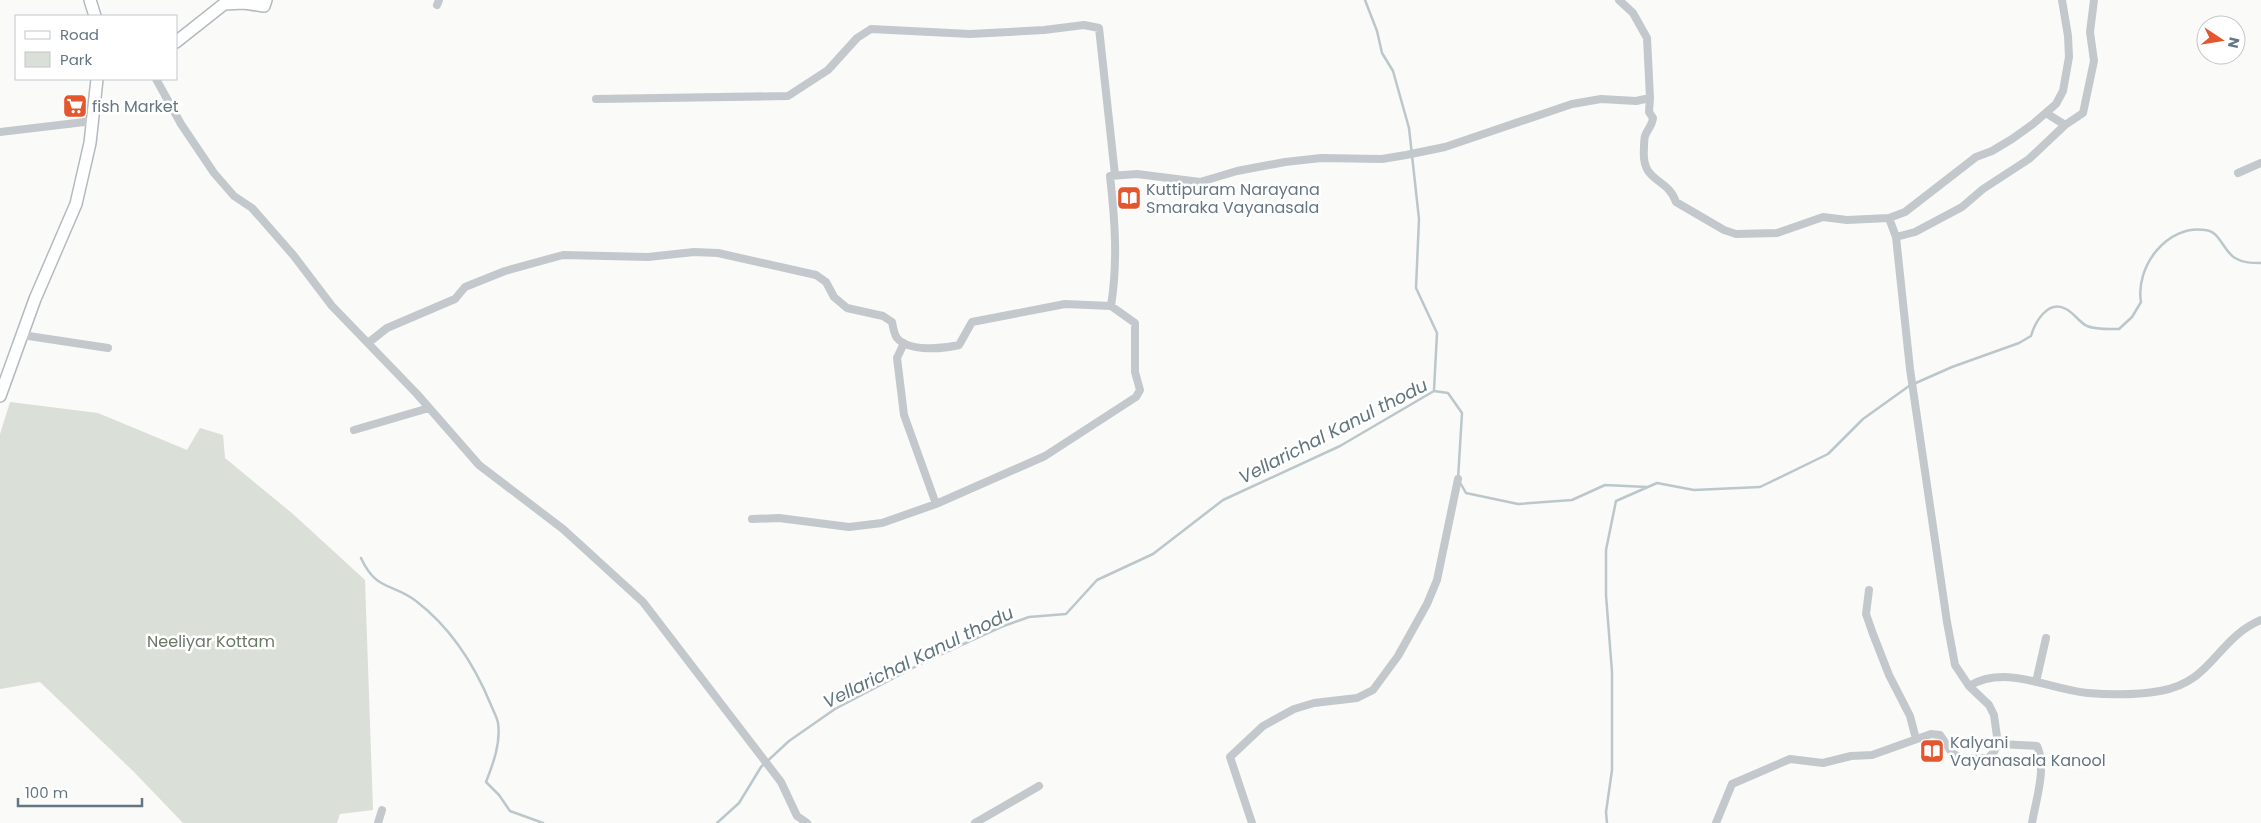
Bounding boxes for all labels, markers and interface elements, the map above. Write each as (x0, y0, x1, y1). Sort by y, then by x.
legend (15, 15, 178, 80)
north arrow (2196, 15, 2246, 65)
text: Road (60, 24, 99, 45)
text: N (2223, 35, 2245, 50)
text: Park (60, 49, 92, 70)
supermarket icon: fish Market (62, 93, 88, 119)
place label: fish Market (92, 95, 179, 118)
place label: Kuttipuram Narayana Smaraka Vayanasala (1146, 178, 1320, 219)
library icon: Kuttipuram Narayana Smaraka Vayanasala (1116, 185, 1142, 211)
water label: Vellarichal Kanul thodu (1234, 372, 1432, 490)
water label: Vellarichal Kanul thodu (819, 600, 1017, 714)
park label: Neeliyar Kottam (147, 630, 275, 653)
place label: Kalyani Vayanasala Kanool (1950, 731, 2106, 772)
library icon: Kalyani Vayanasala Kanool (1919, 738, 1945, 764)
scale bar (18, 776, 141, 808)
text: 100 m (25, 782, 68, 803)

